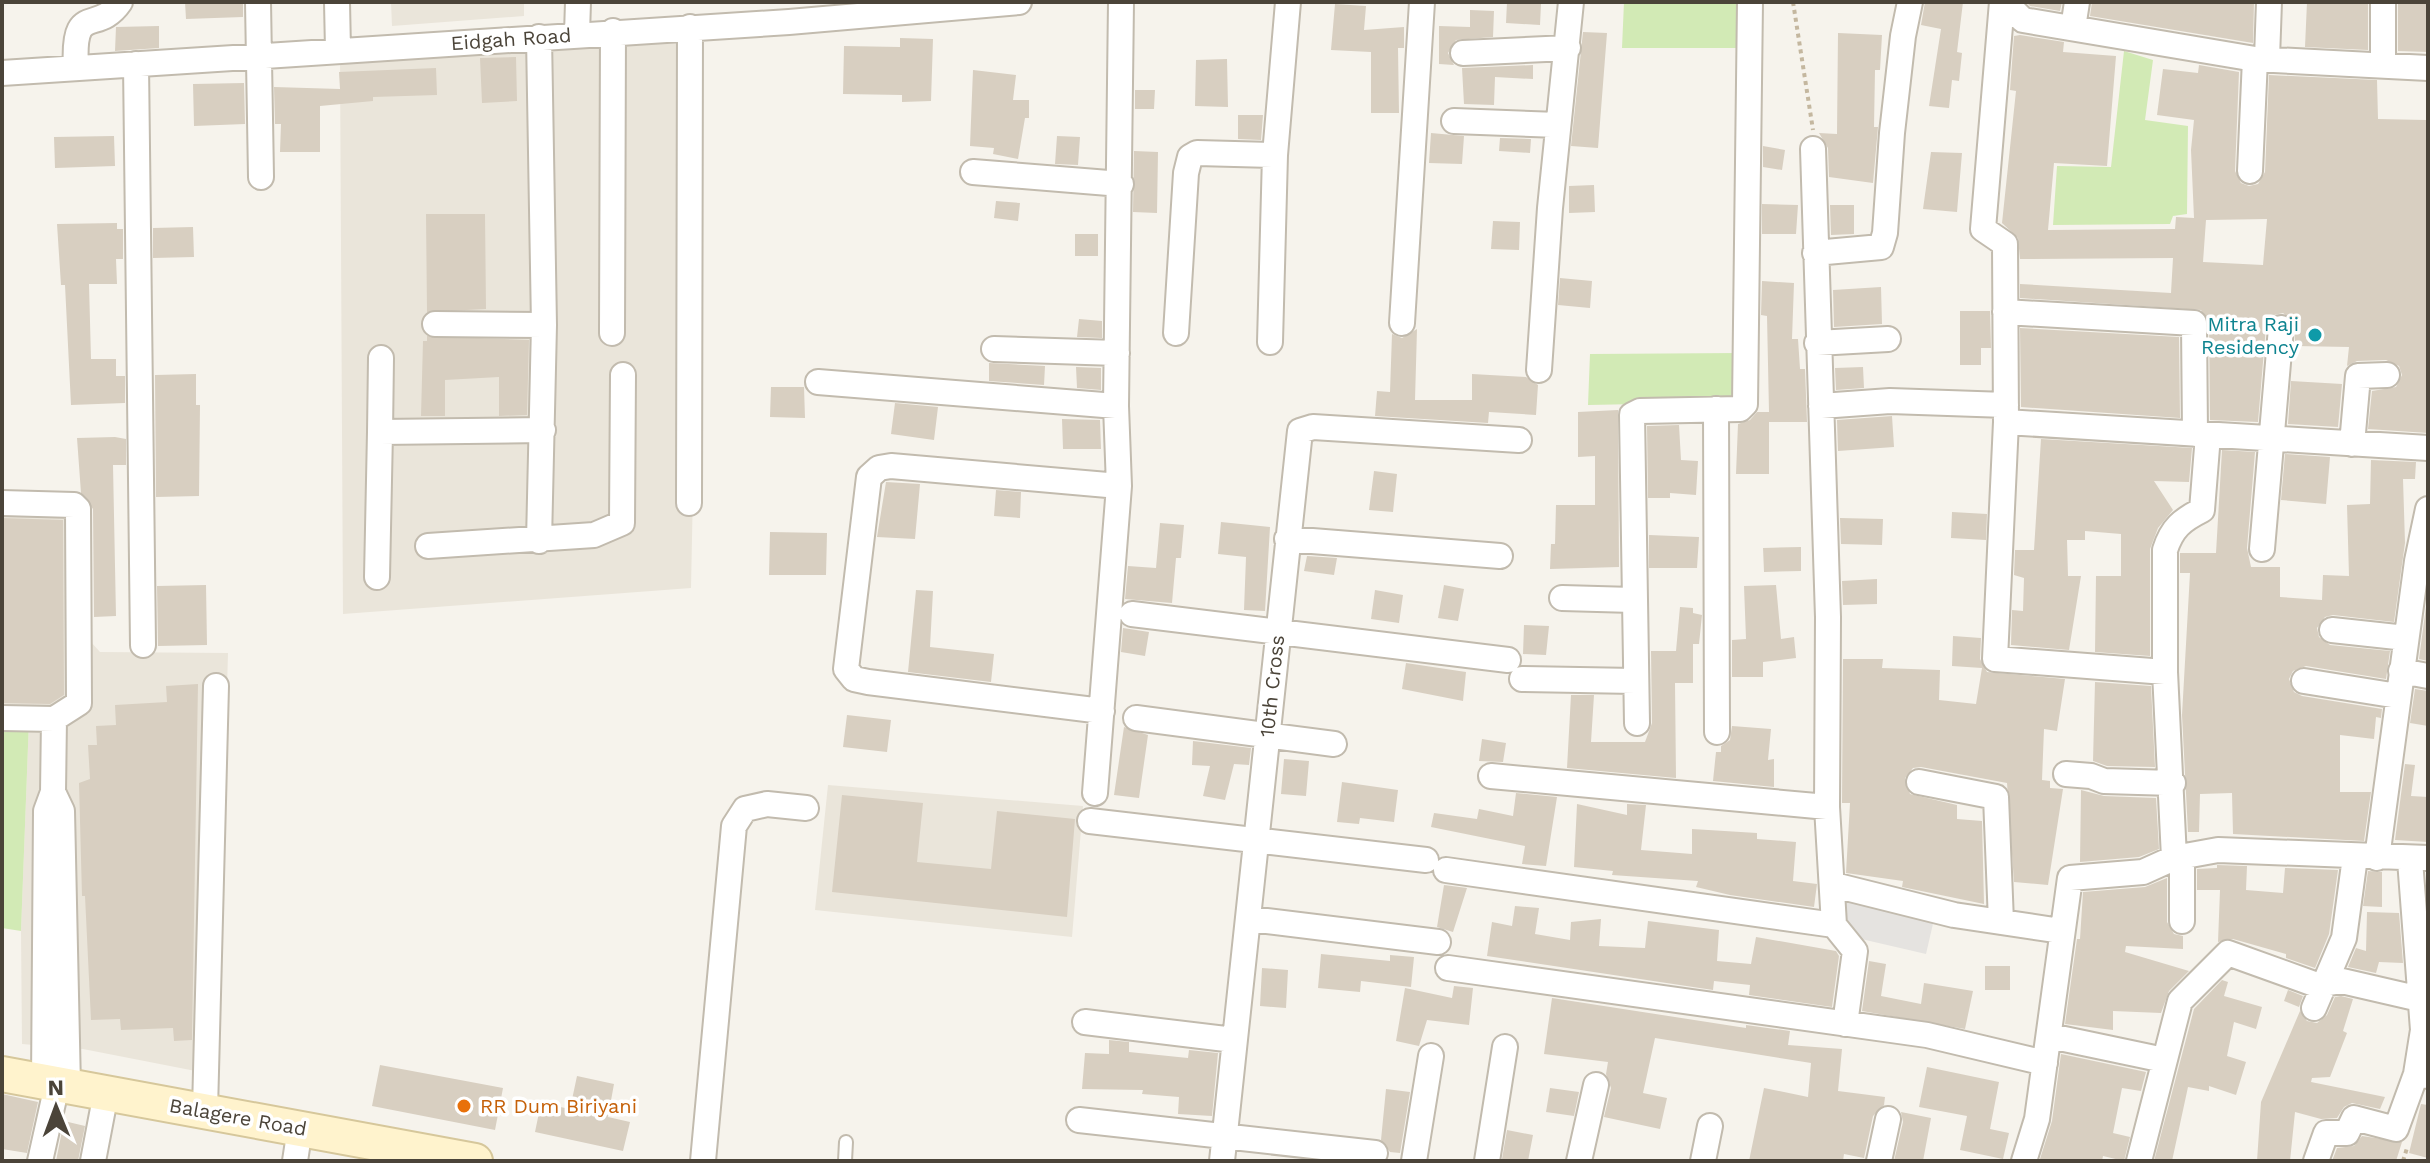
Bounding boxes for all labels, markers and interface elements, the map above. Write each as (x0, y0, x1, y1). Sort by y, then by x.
street label: Eidgah Road (450, 23, 572, 55)
place label: Mitra Raji Residency (2201, 312, 2300, 359)
marker: Mitra Raji Residency (2306, 326, 2324, 344)
street label: 10th Cross (1255, 634, 1289, 738)
north arrow (16, 1067, 96, 1147)
text: N (47, 1075, 64, 1100)
street label: Balagere Road (167, 1093, 309, 1141)
place label: RR Dum Biriyani (480, 1094, 637, 1118)
marker: RR Dum Biriyani (455, 1097, 473, 1115)

